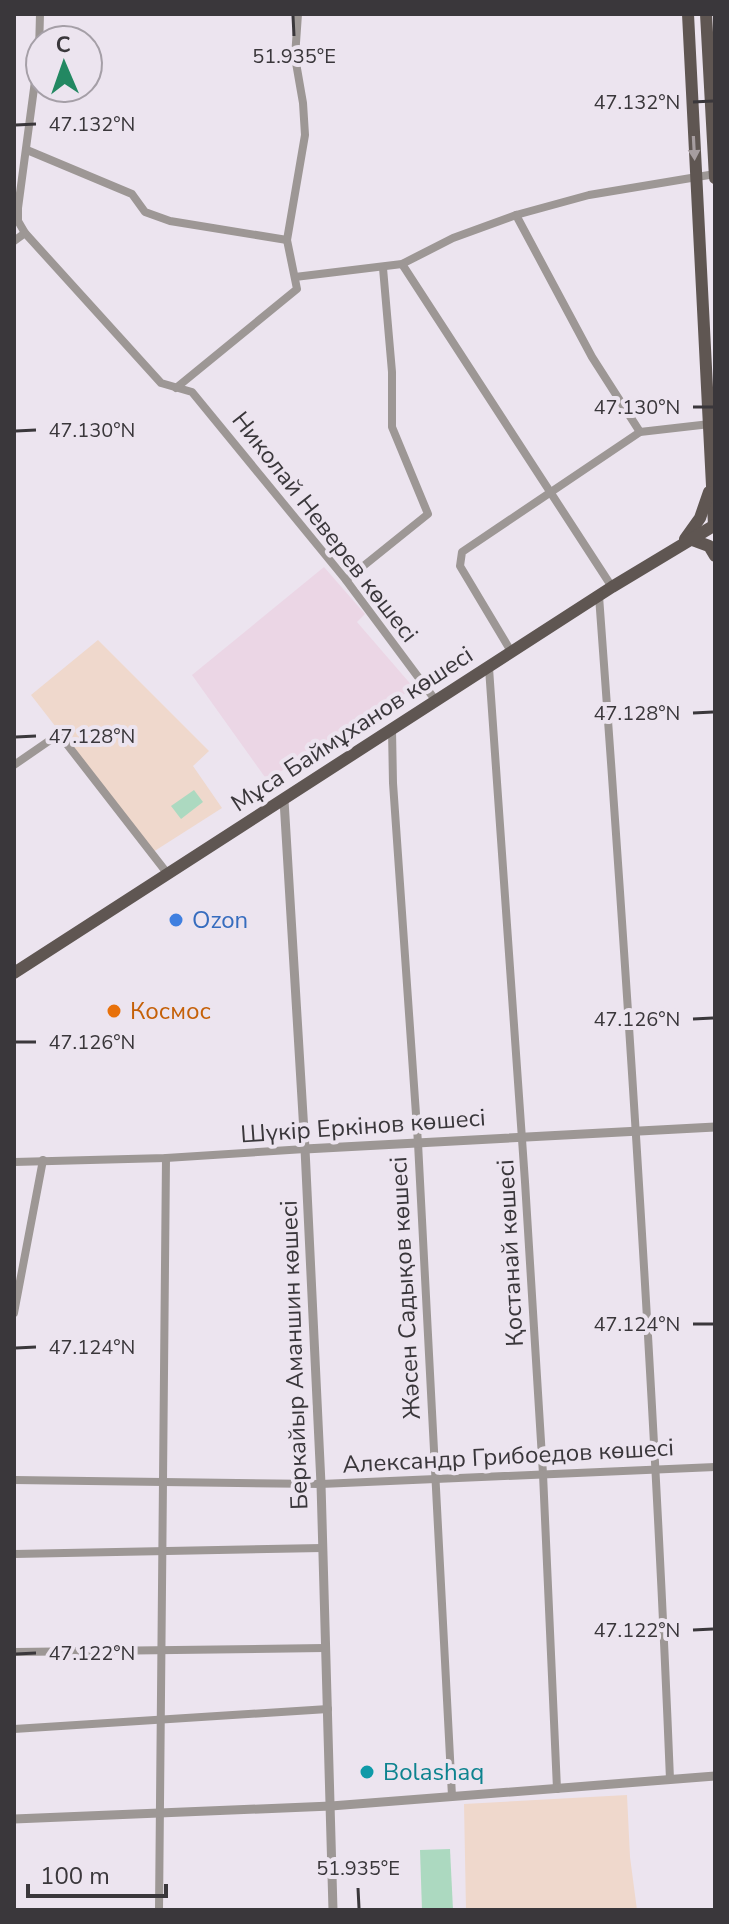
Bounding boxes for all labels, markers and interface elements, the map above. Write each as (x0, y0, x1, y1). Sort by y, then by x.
north arrow (24, 24, 104, 104)
text: С (55, 30, 71, 60)
text: 51.935°E (252, 43, 336, 70)
text: 47.132°N (594, 89, 680, 116)
text: 47.132°N (49, 111, 135, 138)
one-way arrow (688, 136, 701, 161)
text: 47.130°N (594, 394, 680, 421)
street label: Николай Неверев көшесі (225, 405, 425, 649)
text: 47.130°N (49, 417, 135, 444)
street label: Мұса Баймұханов көшесі (225, 639, 479, 819)
text: 47.128°N (594, 700, 680, 727)
text: 47.128°N (49, 723, 135, 750)
place label: Ozon (192, 904, 248, 936)
marker: Ozon (167, 911, 185, 929)
place label: Космос (130, 995, 211, 1027)
marker: Космос (105, 1002, 123, 1020)
text: 47.126°N (594, 1006, 680, 1033)
text: 47.126°N (49, 1029, 135, 1056)
street label: Шүкір Еркінов көшесі (239, 1101, 487, 1151)
street label: Жәсен Садықов көшесі (382, 1156, 428, 1420)
street label: Қостанай көшесі (489, 1159, 531, 1347)
street label: Беркайыр Аманшин көшесі (273, 1200, 315, 1510)
text: 47.124°N (594, 1311, 680, 1338)
text: 47.124°N (49, 1334, 135, 1361)
street label: Александр Грибоедов көшесі (341, 1431, 675, 1481)
text: 47.122°N (594, 1617, 680, 1644)
text: 47.122°N (49, 1640, 135, 1667)
place label: Bolashaq (383, 1756, 484, 1788)
marker: Bolashaq (358, 1763, 376, 1781)
scale bar (28, 1848, 166, 1898)
text: 51.935°E (316, 1855, 400, 1882)
text: 100 m (40, 1860, 110, 1892)

